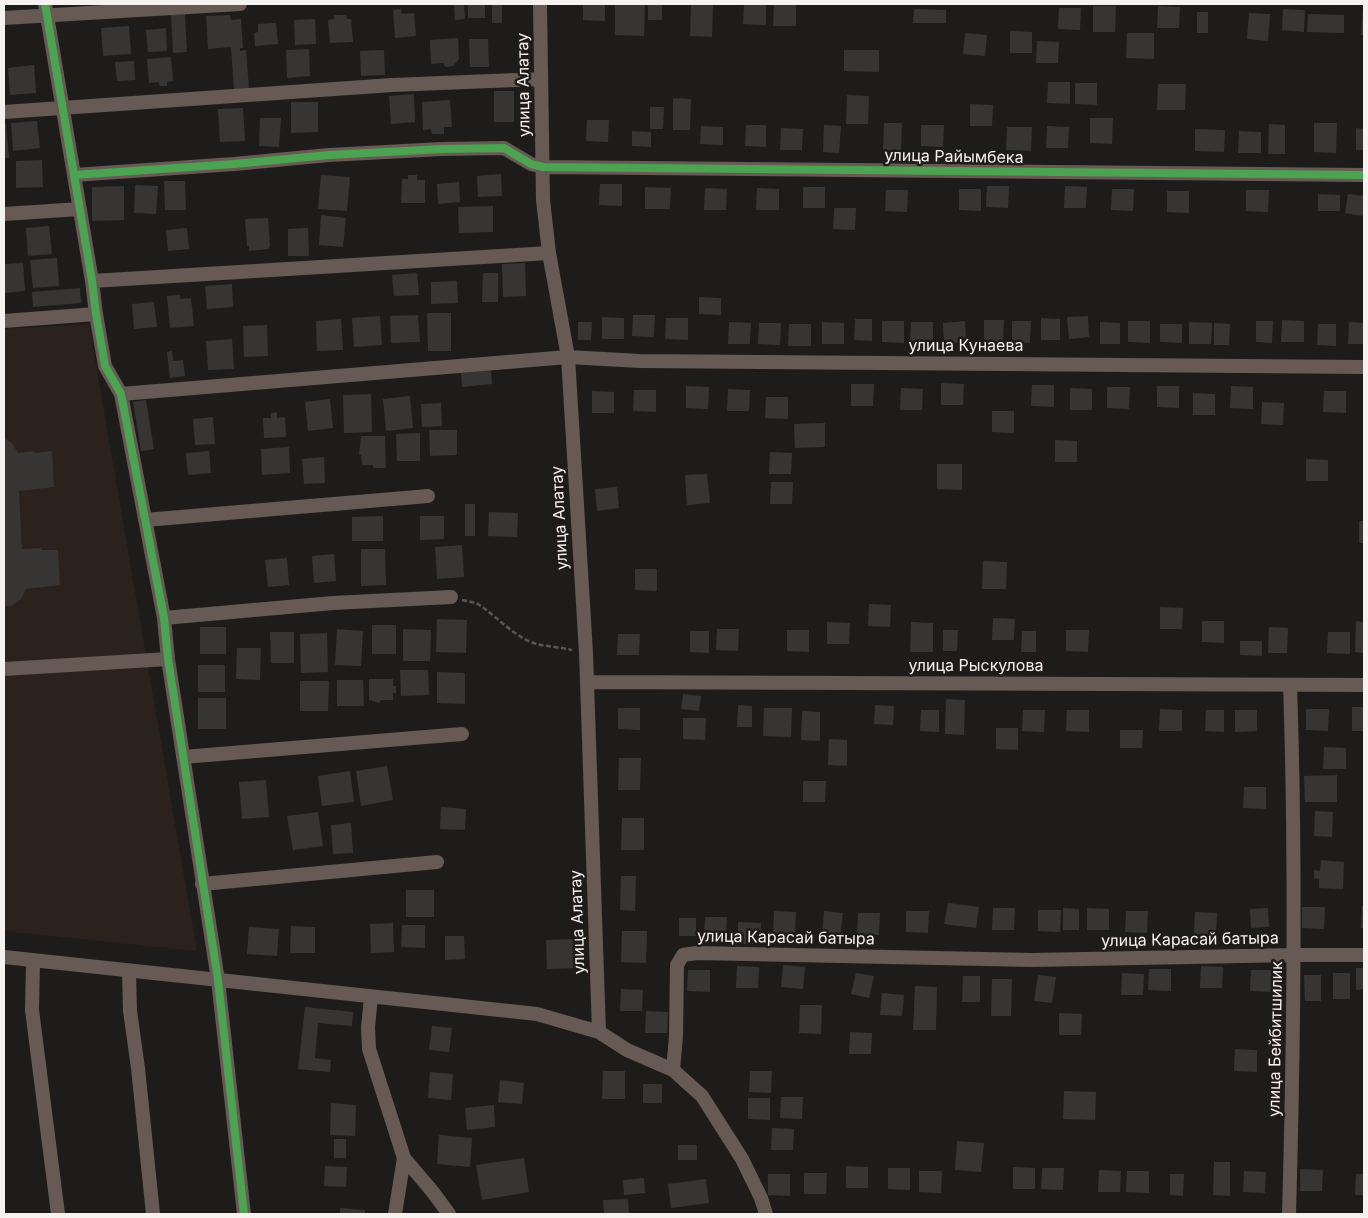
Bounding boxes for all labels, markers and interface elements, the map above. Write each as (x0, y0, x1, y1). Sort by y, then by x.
street label: улица Алатау (513, 33, 535, 137)
street label: улица Райымбека (884, 146, 1024, 168)
street label: улица Кунаева (909, 336, 1023, 356)
street label: улица Алатау (548, 465, 572, 571)
street label: улица Рыскулова (909, 656, 1043, 676)
street label: улица Алатау (567, 870, 589, 974)
street label: улица Карасай батыра (697, 927, 875, 949)
street label: улица Карасай батыра (1101, 929, 1279, 951)
street label: улица Бейбитшилик (1265, 961, 1287, 1117)

